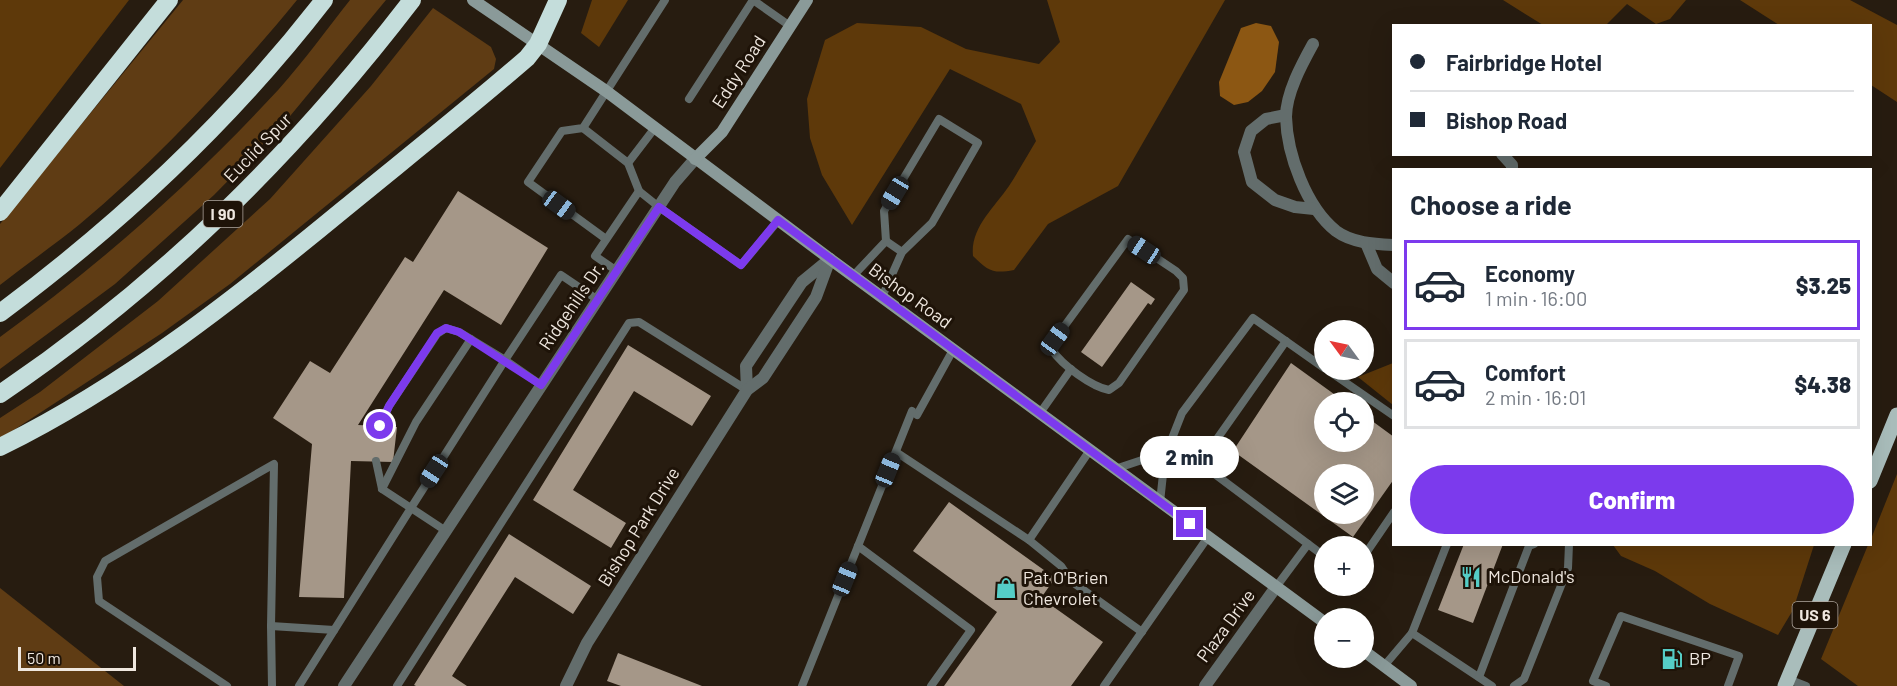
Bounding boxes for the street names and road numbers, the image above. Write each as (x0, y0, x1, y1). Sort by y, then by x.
street label: Eddy Road (707, 31, 770, 112)
street label: Euclid Spur (219, 107, 296, 187)
road number: I 90 (204, 201, 242, 227)
street label: Ridgehills Dr. (534, 257, 609, 354)
street label: Bishop Road (865, 258, 956, 333)
street label: Bishop Park Drive (593, 463, 684, 590)
street label: Plaza Drive (1191, 585, 1259, 666)
road number: US 6 (1792, 602, 1838, 628)

